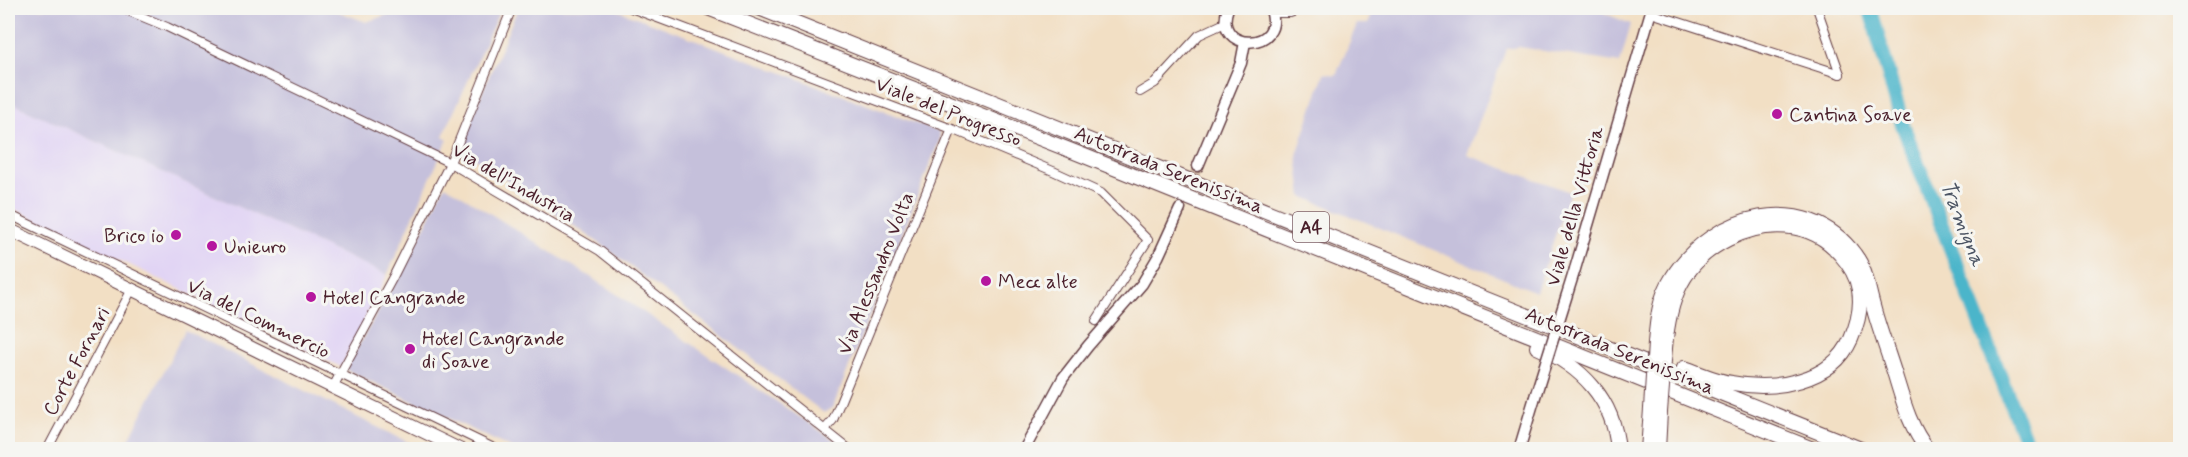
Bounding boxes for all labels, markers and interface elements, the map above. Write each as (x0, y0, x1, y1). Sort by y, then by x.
street label: Viale del Progresso (871, 71, 1026, 154)
place label: Cantina Soave (1789, 102, 1912, 129)
marker: Cantina Soave (1770, 107, 1784, 121)
street label: Autostrada Serenissima (1070, 120, 1267, 221)
street label: Viale della Vittoria (1540, 122, 1611, 289)
street label: Via dell'Industria (447, 137, 580, 230)
water label: Tramigna (1933, 177, 1992, 271)
street label: Via Alessandro Volta (832, 188, 921, 359)
road number: A4 (1293, 212, 1329, 242)
place label: Brico io (104, 223, 164, 250)
marker: Brico io (169, 228, 183, 242)
place label: Unieuro (224, 234, 286, 261)
marker: Unieuro (205, 239, 219, 253)
place label: Mecc alte (998, 269, 1078, 296)
street label: Via del Commercio (182, 273, 334, 366)
marker: Mecc alte (979, 274, 993, 288)
place label: Hotel Cangrande (323, 285, 466, 313)
marker: Hotel Cangrande (304, 290, 318, 304)
street label: Autostrada Serenissima (1521, 301, 1718, 402)
street label: Corte Fornari (37, 303, 117, 421)
place label: Hotel Cangrande di Soave (422, 326, 565, 376)
marker: Hotel Cangrande di Soave (403, 342, 417, 356)

